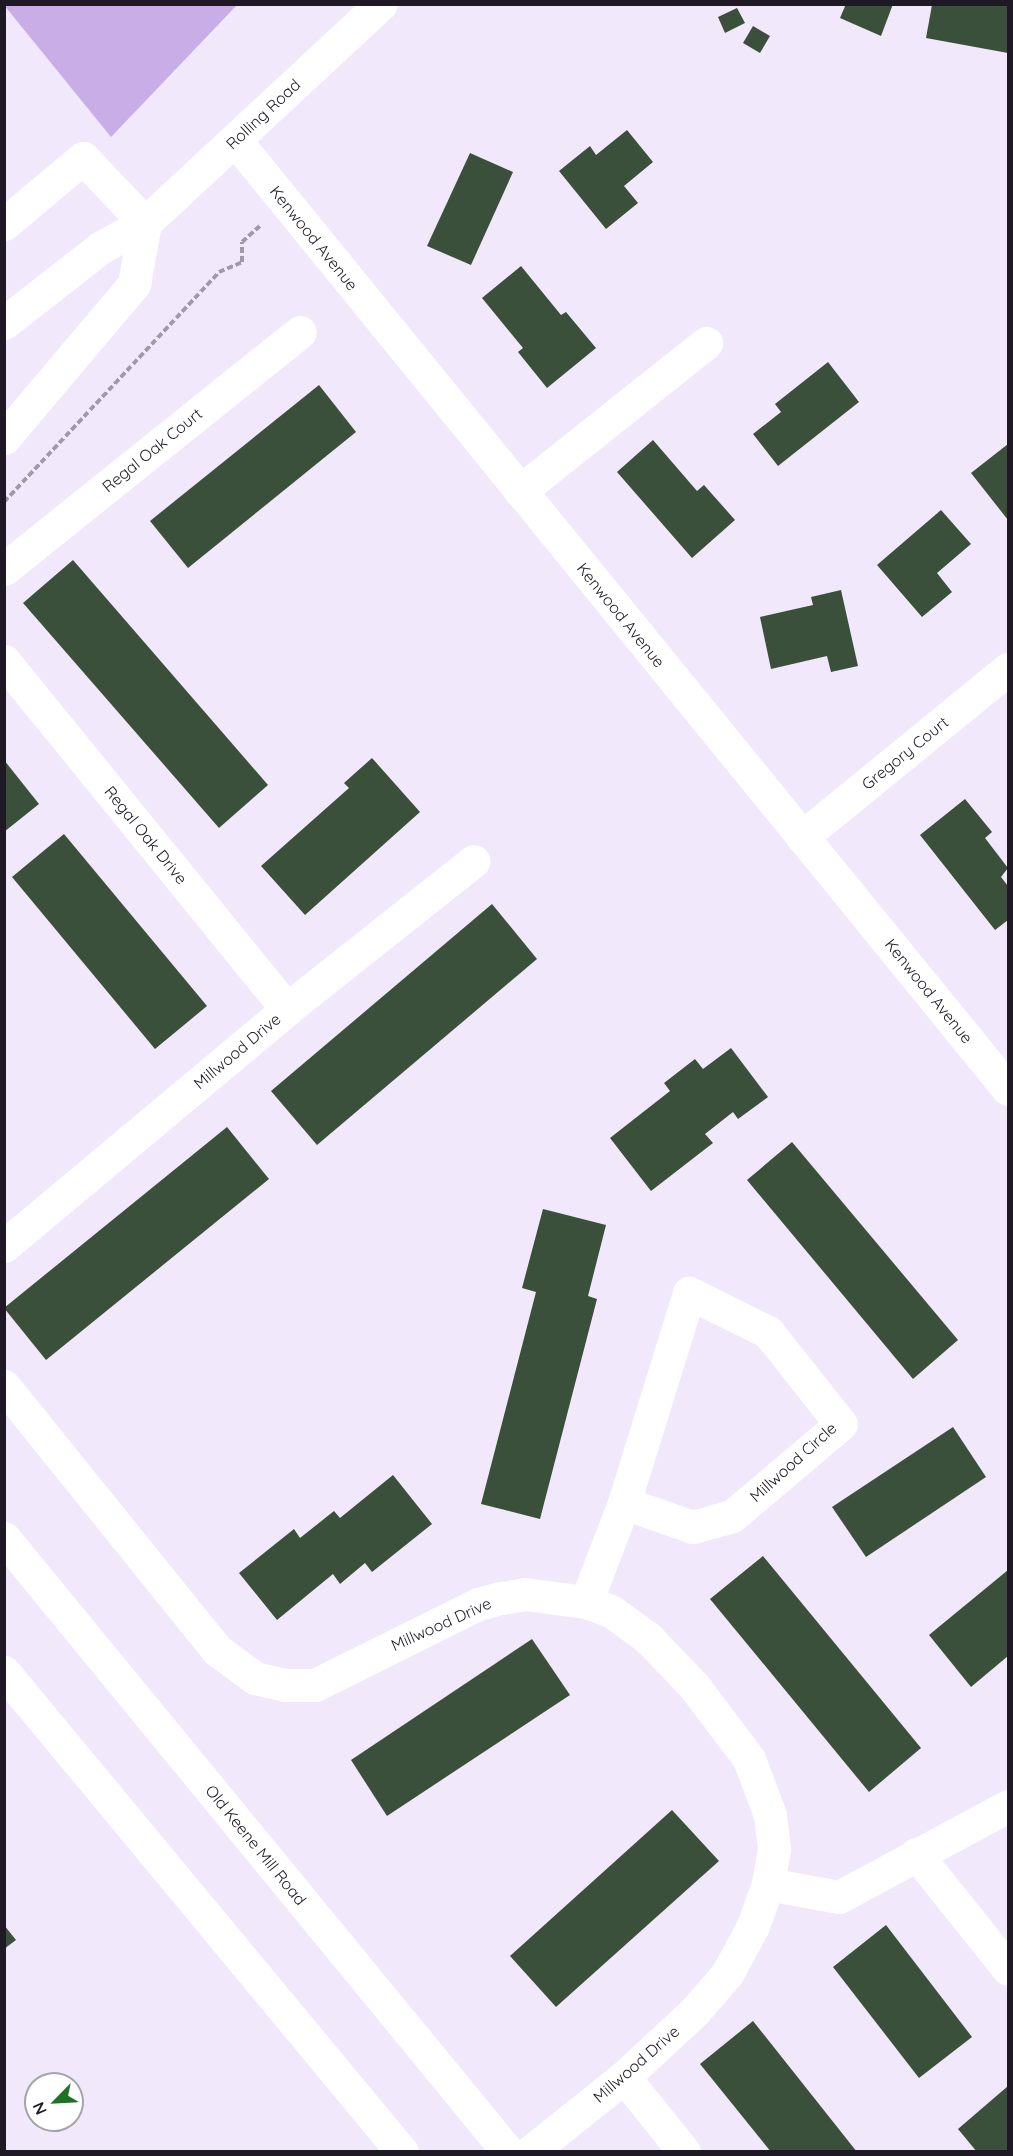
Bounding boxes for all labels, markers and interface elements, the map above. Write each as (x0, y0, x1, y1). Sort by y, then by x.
street label: Rolling Road (222, 75, 304, 153)
street label: Kenwood Avenue (266, 182, 362, 294)
street label: Regal Oak Court (98, 404, 206, 496)
street label: Kenwood Avenue (573, 559, 669, 671)
street label: Gregory Court (858, 712, 952, 794)
street label: Regal Oak Drive (101, 782, 191, 888)
street label: Kenwood Avenue (881, 935, 977, 1047)
street label: Millwood Drive (190, 1009, 284, 1093)
street label: Millwood Circle (746, 1418, 840, 1506)
street label: Millwood Drive (388, 1593, 494, 1655)
street label: Old Keene Mill Road (202, 1781, 310, 1909)
street label: Millwood Drive (589, 2021, 683, 2107)
north arrow (24, 2072, 84, 2132)
text: N (28, 2099, 51, 2118)

